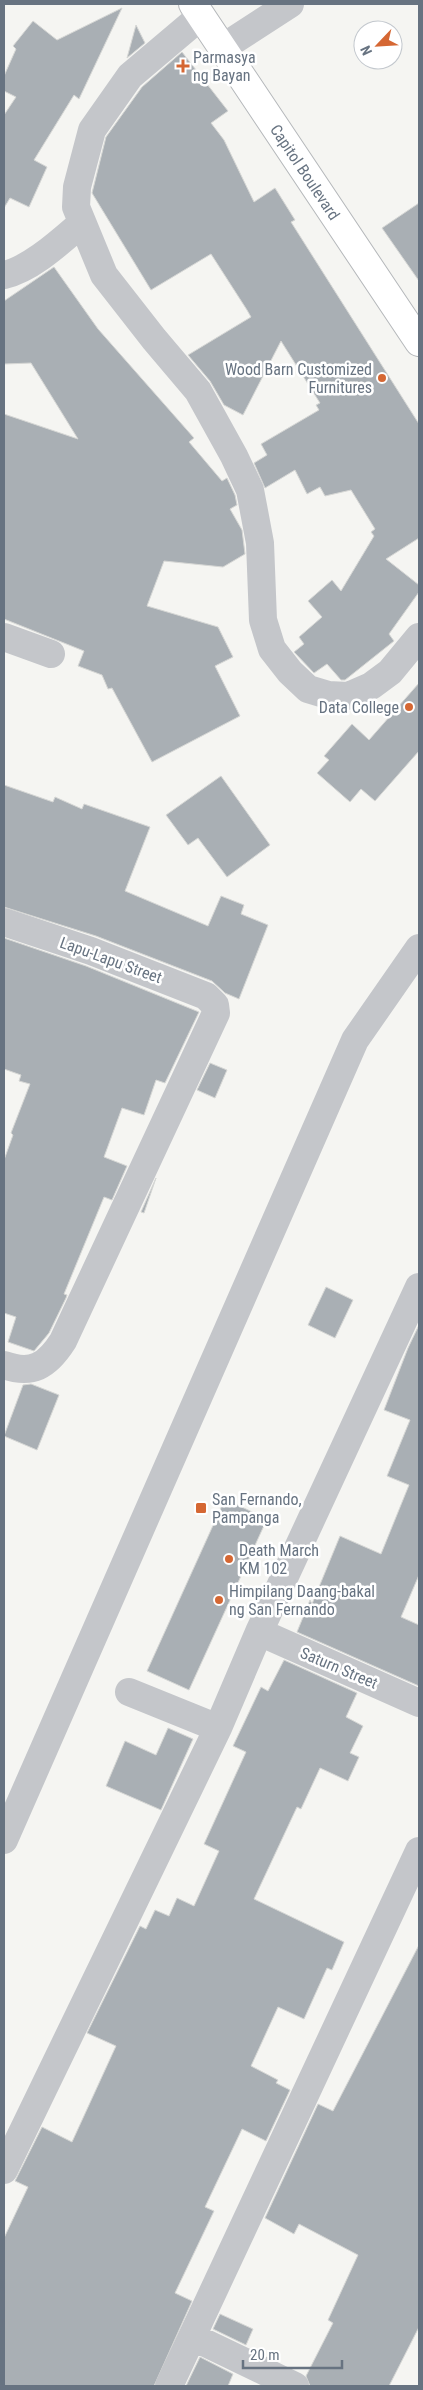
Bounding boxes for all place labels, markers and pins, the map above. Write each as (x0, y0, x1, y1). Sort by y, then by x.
place label: Parmasya ng Bayan (193, 48, 256, 85)
marker: Parmasya ng Bayan (177, 60, 189, 72)
place label: Wood Barn Customized Furnitures (225, 360, 372, 397)
marker: Wood Barn Customized Furnitures (376, 372, 388, 384)
place label: Data College (319, 698, 399, 717)
marker: Data College (403, 701, 415, 713)
place label: San Fernando, Pampanga (212, 1490, 302, 1527)
marker: San Fernando, Pampanga (194, 1501, 208, 1515)
place label: Death March KM 102 (239, 1541, 319, 1578)
marker: Death March KM 102 (223, 1553, 235, 1565)
place label: Himpilang Daang-bakal ng San Fernando (229, 1582, 375, 1619)
marker: Himpilang Daang-bakal ng San Fernando (213, 1594, 225, 1606)

